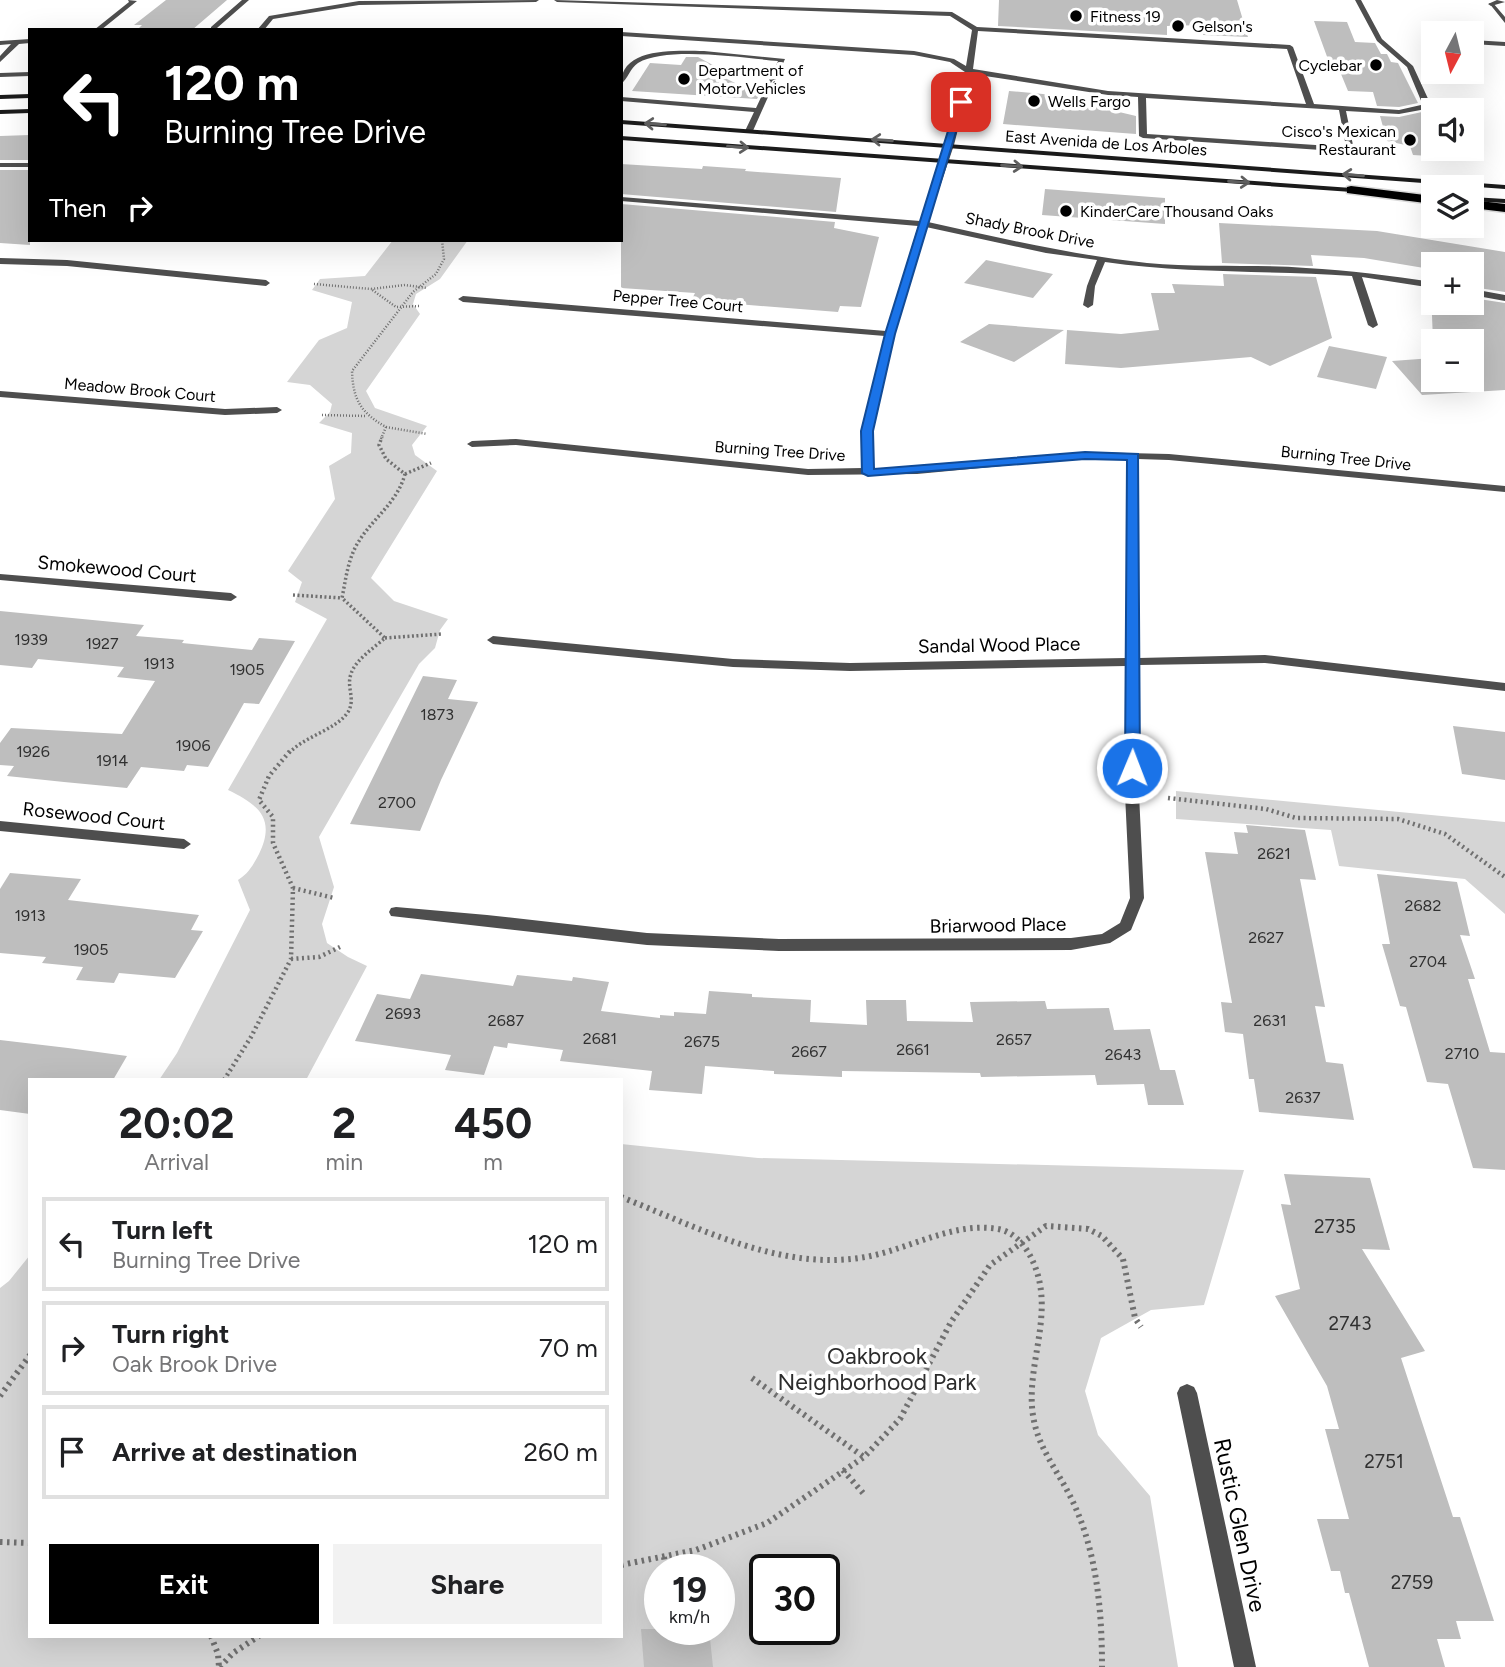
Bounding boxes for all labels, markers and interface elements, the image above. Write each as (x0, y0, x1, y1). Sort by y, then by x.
place label: Fitness 19 (1090, 7, 1161, 26)
marker: Fitness 19 (1068, 8, 1084, 24)
place label: Gelson's (1192, 17, 1253, 36)
marker: Gelson's (1170, 18, 1186, 34)
north arrow (1421, 21, 1484, 84)
map controls (1421, 21, 1484, 392)
text: 120 m (164, 53, 299, 112)
icon: left (49, 56, 140, 147)
place label: Cyclebar (1298, 56, 1363, 75)
marker: Cyclebar (1368, 57, 1384, 73)
place label: Department of Motor Vehicles (698, 61, 806, 98)
marker: Department of Motor Vehicles (676, 71, 692, 87)
pin (931, 72, 991, 132)
icon: arrive (942, 83, 980, 121)
place label: Wells Fargo (1048, 92, 1131, 111)
marker: Wells Fargo (1026, 93, 1042, 109)
button: sound (1421, 98, 1484, 161)
text: Burning Tree Drive (164, 113, 426, 151)
one-way arrow (644, 117, 667, 130)
place label: Cisco's Mexican Restaurant (1282, 122, 1396, 159)
street label: East Avenida de Los Arboles (1004, 126, 1208, 160)
marker: Cisco's Mexican Restaurant (1402, 132, 1418, 148)
one-way arrow (871, 133, 894, 146)
one-way arrow (726, 141, 749, 154)
one-way arrow (1000, 160, 1023, 173)
one-way arrow (1342, 168, 1365, 181)
button: layers (1421, 175, 1484, 238)
one-way arrow (1227, 176, 1249, 189)
icon: right (121, 189, 159, 227)
text: Then (49, 192, 107, 224)
place label: KinderCare Thousand Oaks (1080, 202, 1273, 221)
marker: KinderCare Thousand Oaks (1058, 203, 1074, 219)
street label: Shady Brook Drive (964, 208, 1096, 252)
button: + (1421, 252, 1484, 315)
street label: Pepper Tree Court (612, 286, 744, 316)
button: − (1421, 329, 1484, 392)
street label: Meadow Brook Court (63, 374, 217, 406)
street label: Burning Tree Drive (714, 437, 846, 465)
street label: Burning Tree Drive (1280, 442, 1412, 474)
street label: Smokewood Court (37, 551, 197, 587)
house number: 1939 (14, 630, 48, 649)
street label: Sandal Wood Place (918, 632, 1080, 658)
house number: 1927 (85, 634, 119, 653)
house number: 1913 (144, 654, 174, 673)
house number: 1905 (229, 660, 265, 679)
house number: 1873 (420, 705, 454, 724)
position arrow (1095, 731, 1169, 805)
house number: 1906 (176, 736, 210, 755)
house number: 1926 (16, 742, 50, 761)
house number: 1914 (96, 751, 128, 770)
house number: 2700 (378, 793, 416, 812)
street label: Rosewood Court (22, 797, 166, 835)
house number: 2621 (1257, 844, 1291, 863)
house number: 2682 (1405, 896, 1441, 915)
house number: 1913 (15, 906, 45, 925)
street label: Briarwood Place (929, 912, 1067, 938)
house number: 2627 (1248, 928, 1284, 947)
house number: 1905 (73, 940, 109, 959)
house number: 2704 (1409, 952, 1447, 971)
house number: 2693 (385, 1004, 421, 1023)
house number: 2687 (488, 1011, 525, 1030)
house number: 2631 (1253, 1011, 1287, 1030)
house number: 2681 (583, 1029, 617, 1048)
house number: 2657 (996, 1030, 1032, 1049)
house number: 2675 (684, 1032, 720, 1051)
house number: 2661 (896, 1040, 930, 1059)
house number: 2667 (791, 1042, 827, 1061)
house number: 2710 (1445, 1044, 1479, 1063)
house number: 2643 (1105, 1045, 1141, 1064)
house number: 2637 (1285, 1088, 1321, 1107)
text: 20:02 (119, 1098, 235, 1149)
text: 2 (332, 1098, 356, 1149)
text: 450 (454, 1098, 532, 1149)
text: Arrival (144, 1148, 209, 1176)
text: min (325, 1148, 363, 1176)
text: m (483, 1148, 503, 1176)
text: Turn left (112, 1214, 213, 1246)
house number: 2735 (1314, 1215, 1356, 1238)
icon: left (53, 1225, 91, 1263)
text: 120 m (528, 1228, 598, 1260)
text: Burning Tree Drive (112, 1246, 300, 1274)
house number: 2743 (1329, 1312, 1371, 1335)
text: Turn right (112, 1318, 229, 1350)
icon: right (53, 1329, 91, 1367)
text: 70 m (539, 1332, 598, 1364)
park label: Oakbrook Neighborhood Park (777, 1342, 977, 1396)
text: Oak Brook Drive (112, 1350, 277, 1378)
icon: arrive (53, 1433, 91, 1471)
text: Arrive at destination (112, 1436, 357, 1468)
text: 260 m (524, 1436, 598, 1468)
street label: Rustic Glen Drive (1208, 1436, 1272, 1614)
house number: 2751 (1364, 1450, 1404, 1473)
button: Exit (49, 1544, 319, 1624)
button: Share (333, 1544, 602, 1624)
speed limit sign: 30 (749, 1554, 840, 1645)
text: 19 (672, 1569, 707, 1611)
house number: 2759 (1391, 1571, 1433, 1594)
text: km/h (669, 1606, 710, 1628)

